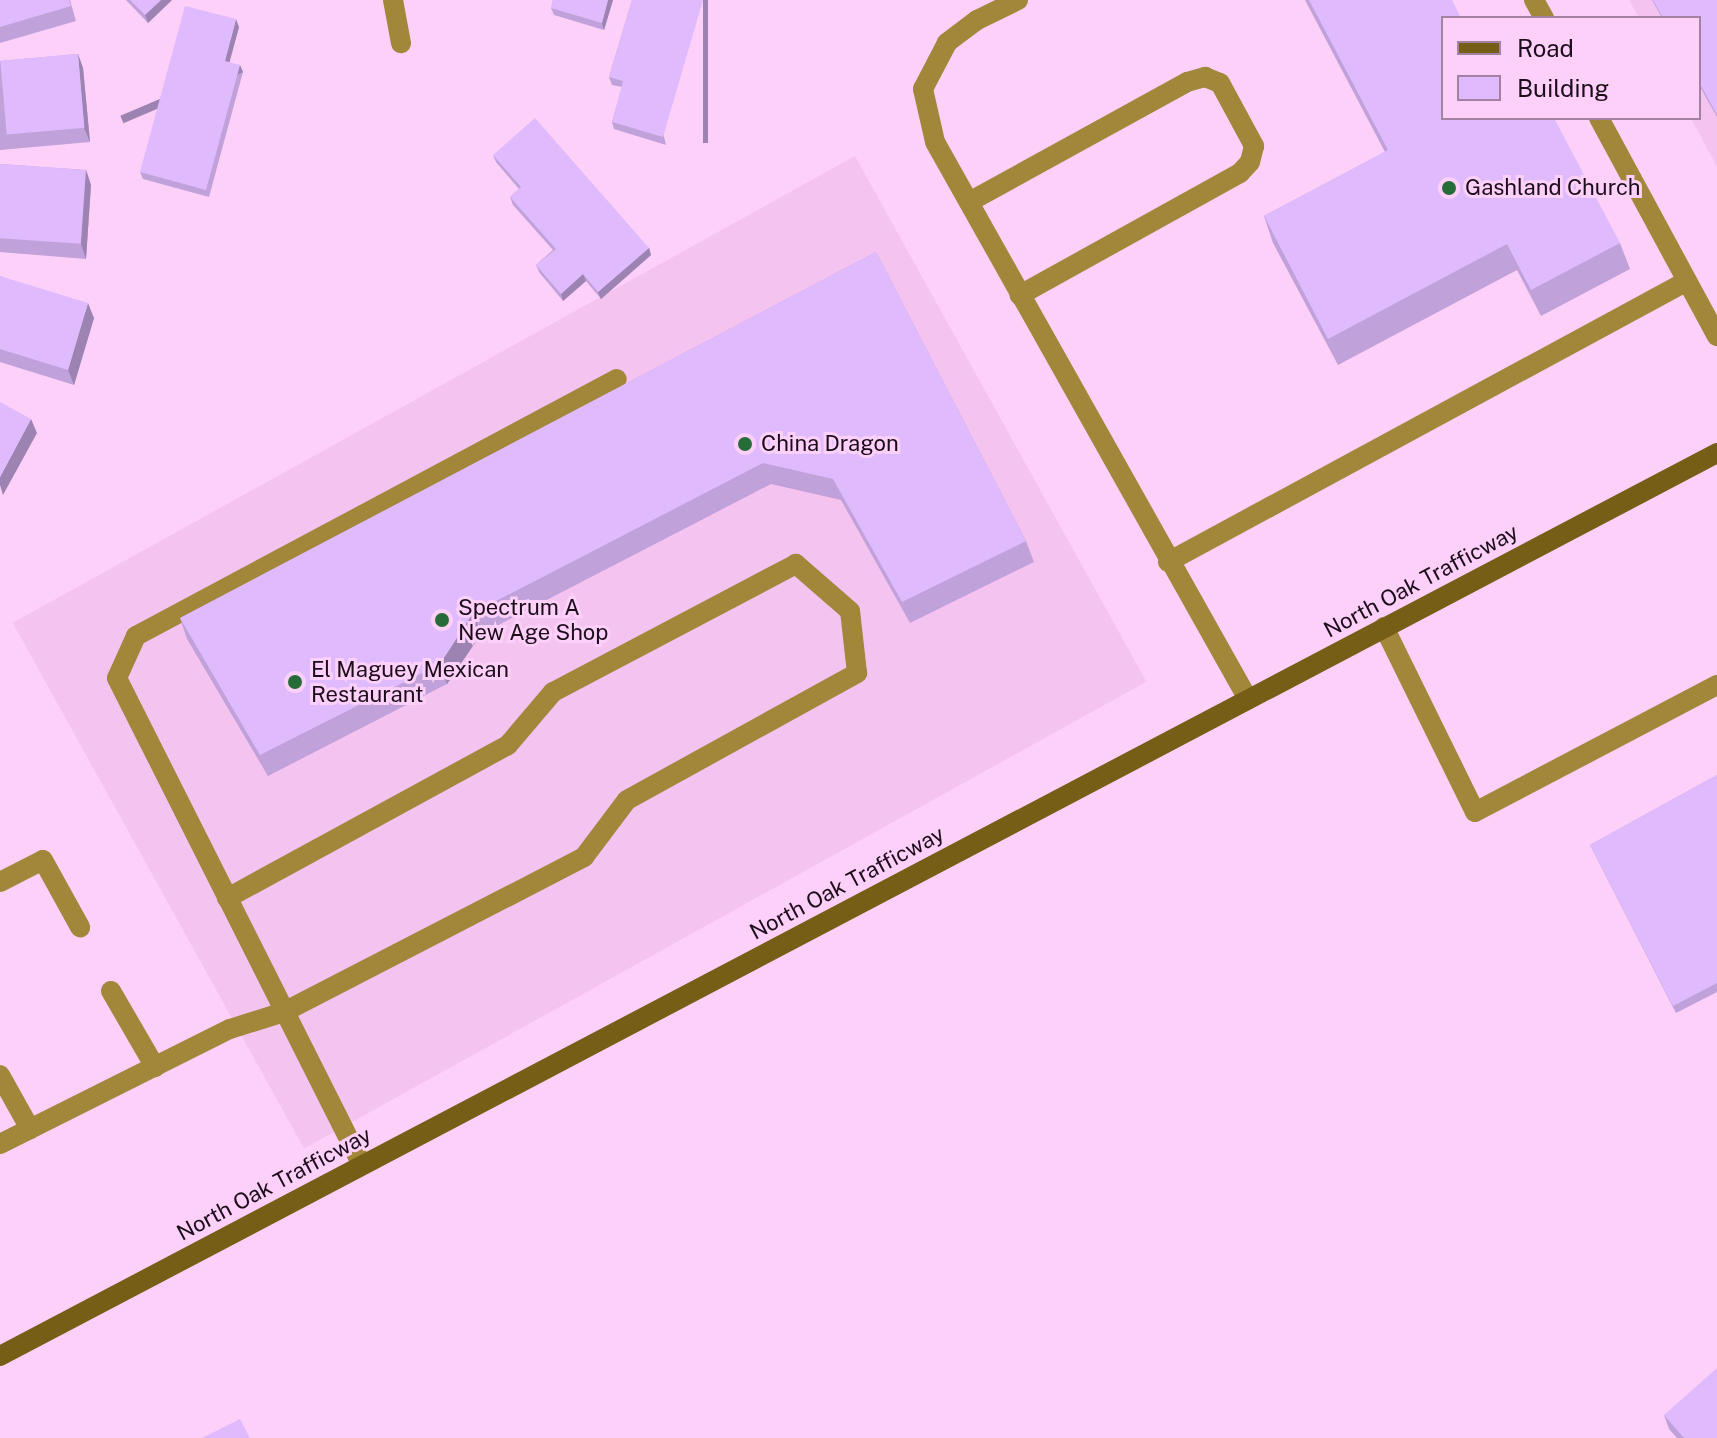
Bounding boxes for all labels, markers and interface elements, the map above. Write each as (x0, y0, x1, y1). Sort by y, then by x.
legend (1441, 16, 1701, 120)
text: Road (1517, 34, 1574, 62)
text: Building (1517, 74, 1609, 102)
place label: Gashland Church (1465, 175, 1641, 201)
marker: Gashland Church (1440, 179, 1458, 197)
place label: China Dragon (761, 431, 899, 457)
marker: China Dragon (736, 435, 754, 453)
street label: North Oak Trafficway (1319, 519, 1523, 643)
place label: Spectrum A New Age Shop (458, 594, 609, 646)
marker: Spectrum A New Age Shop (433, 611, 451, 629)
place label: El Maguey Mexican Restaurant (311, 656, 509, 708)
marker: El Maguey Mexican Restaurant (286, 673, 304, 691)
street label: North Oak Trafficway (745, 821, 949, 945)
street label: North Oak Trafficway (172, 1122, 376, 1246)

